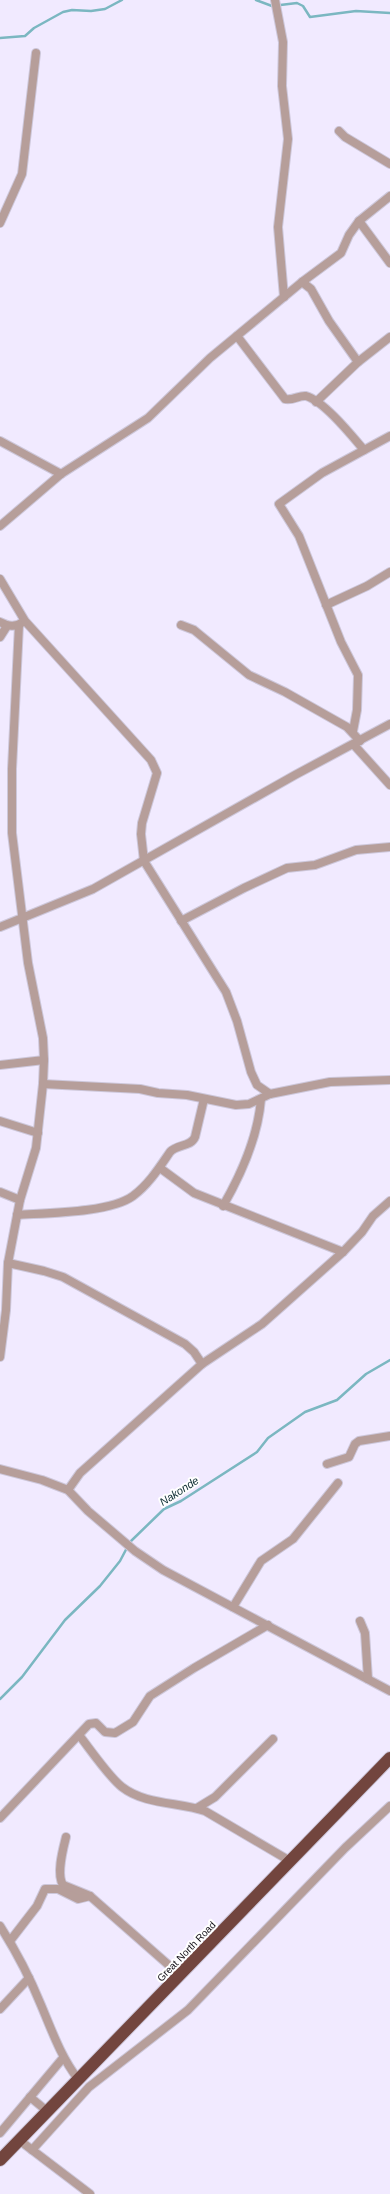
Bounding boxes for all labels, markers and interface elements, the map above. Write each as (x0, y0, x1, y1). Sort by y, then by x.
water label: Nakonde (157, 1474, 201, 1508)
street label: Great North Road (155, 1919, 218, 1984)

